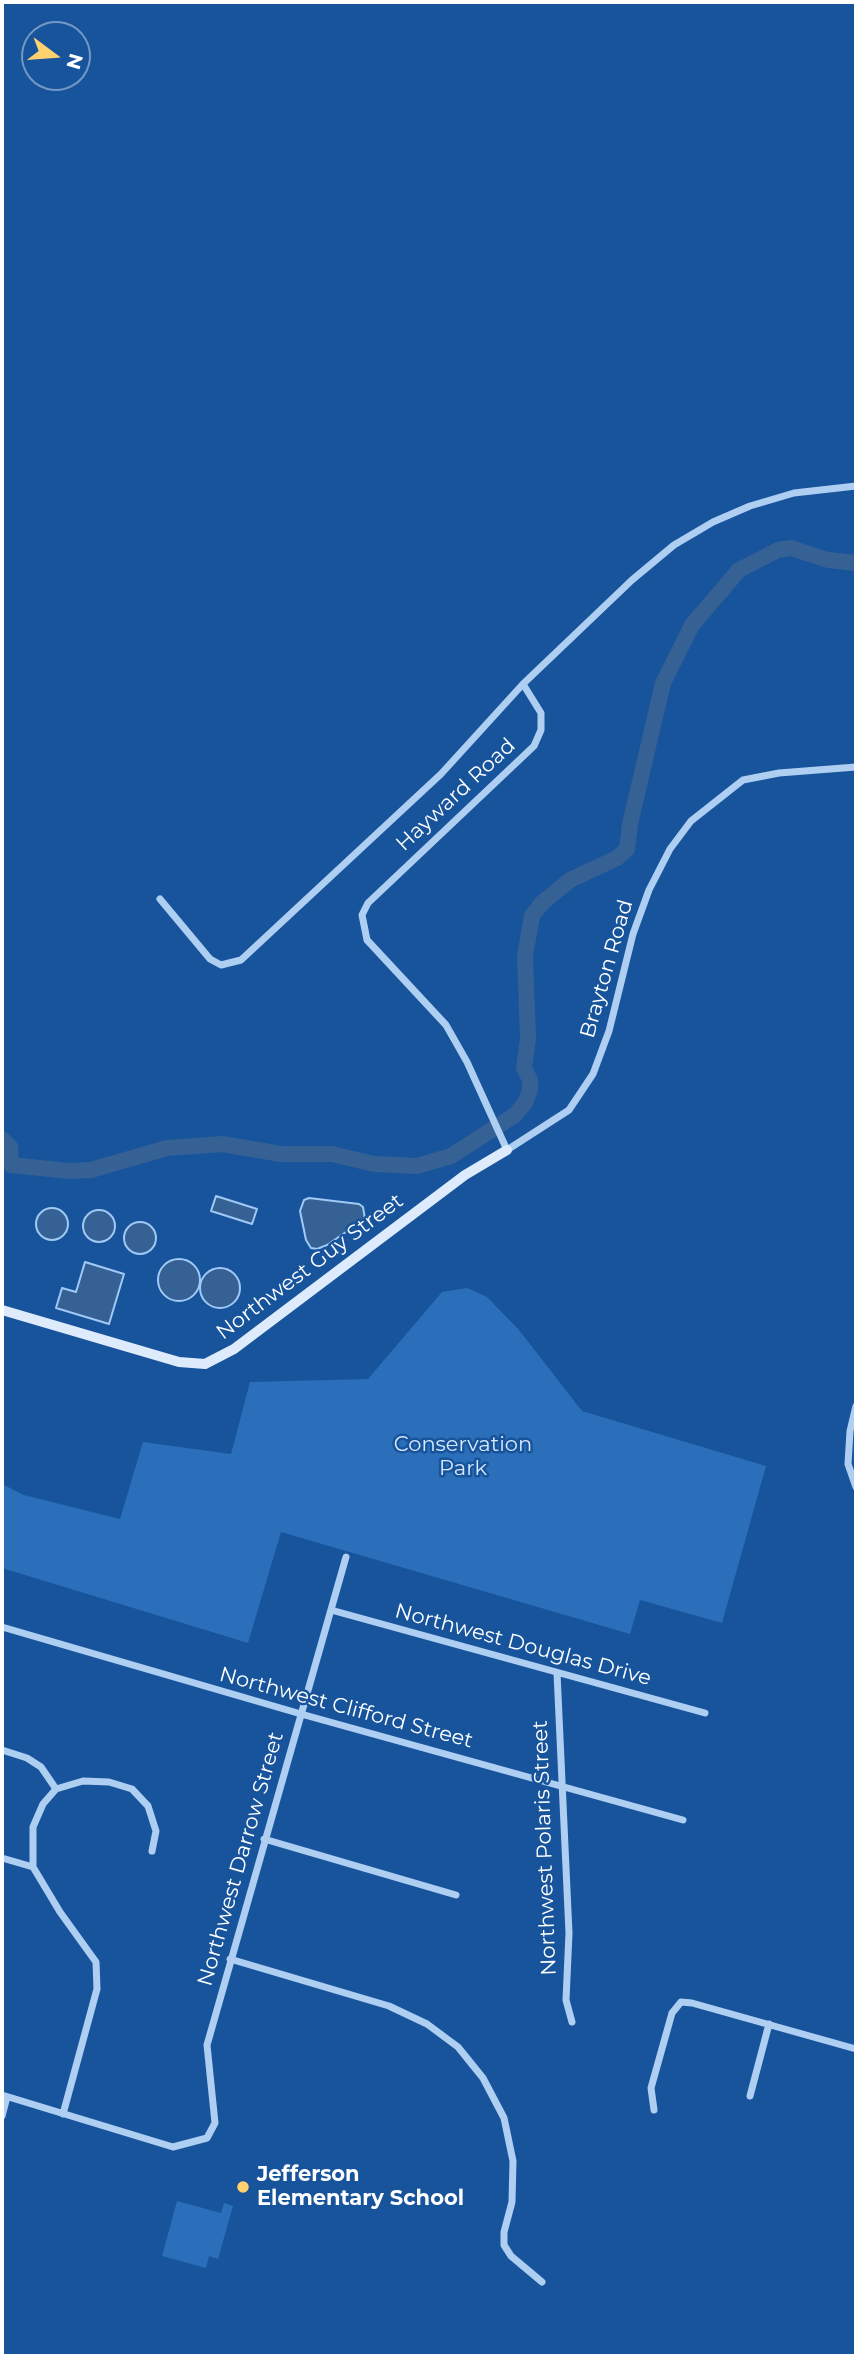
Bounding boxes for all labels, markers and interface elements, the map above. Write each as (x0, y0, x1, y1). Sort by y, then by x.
north arrow (21, 21, 91, 91)
text: N (62, 51, 88, 72)
street label: Hayward Road (391, 733, 521, 857)
street label: Brayton Road (575, 897, 639, 1041)
street label: Northwest Guy Street (212, 1189, 408, 1345)
park label: Conservation Park (394, 1432, 532, 1482)
street label: Northwest Douglas Drive (392, 1599, 654, 1691)
street label: Northwest Clifford Street (216, 1662, 476, 1754)
street label: Northwest Polaris Street (528, 1720, 562, 1976)
street label: Northwest Darrow Street (193, 1729, 289, 1989)
place label: Jefferson Elementary School (257, 2162, 464, 2212)
marker: Jefferson Elementary School (235, 2179, 251, 2195)

